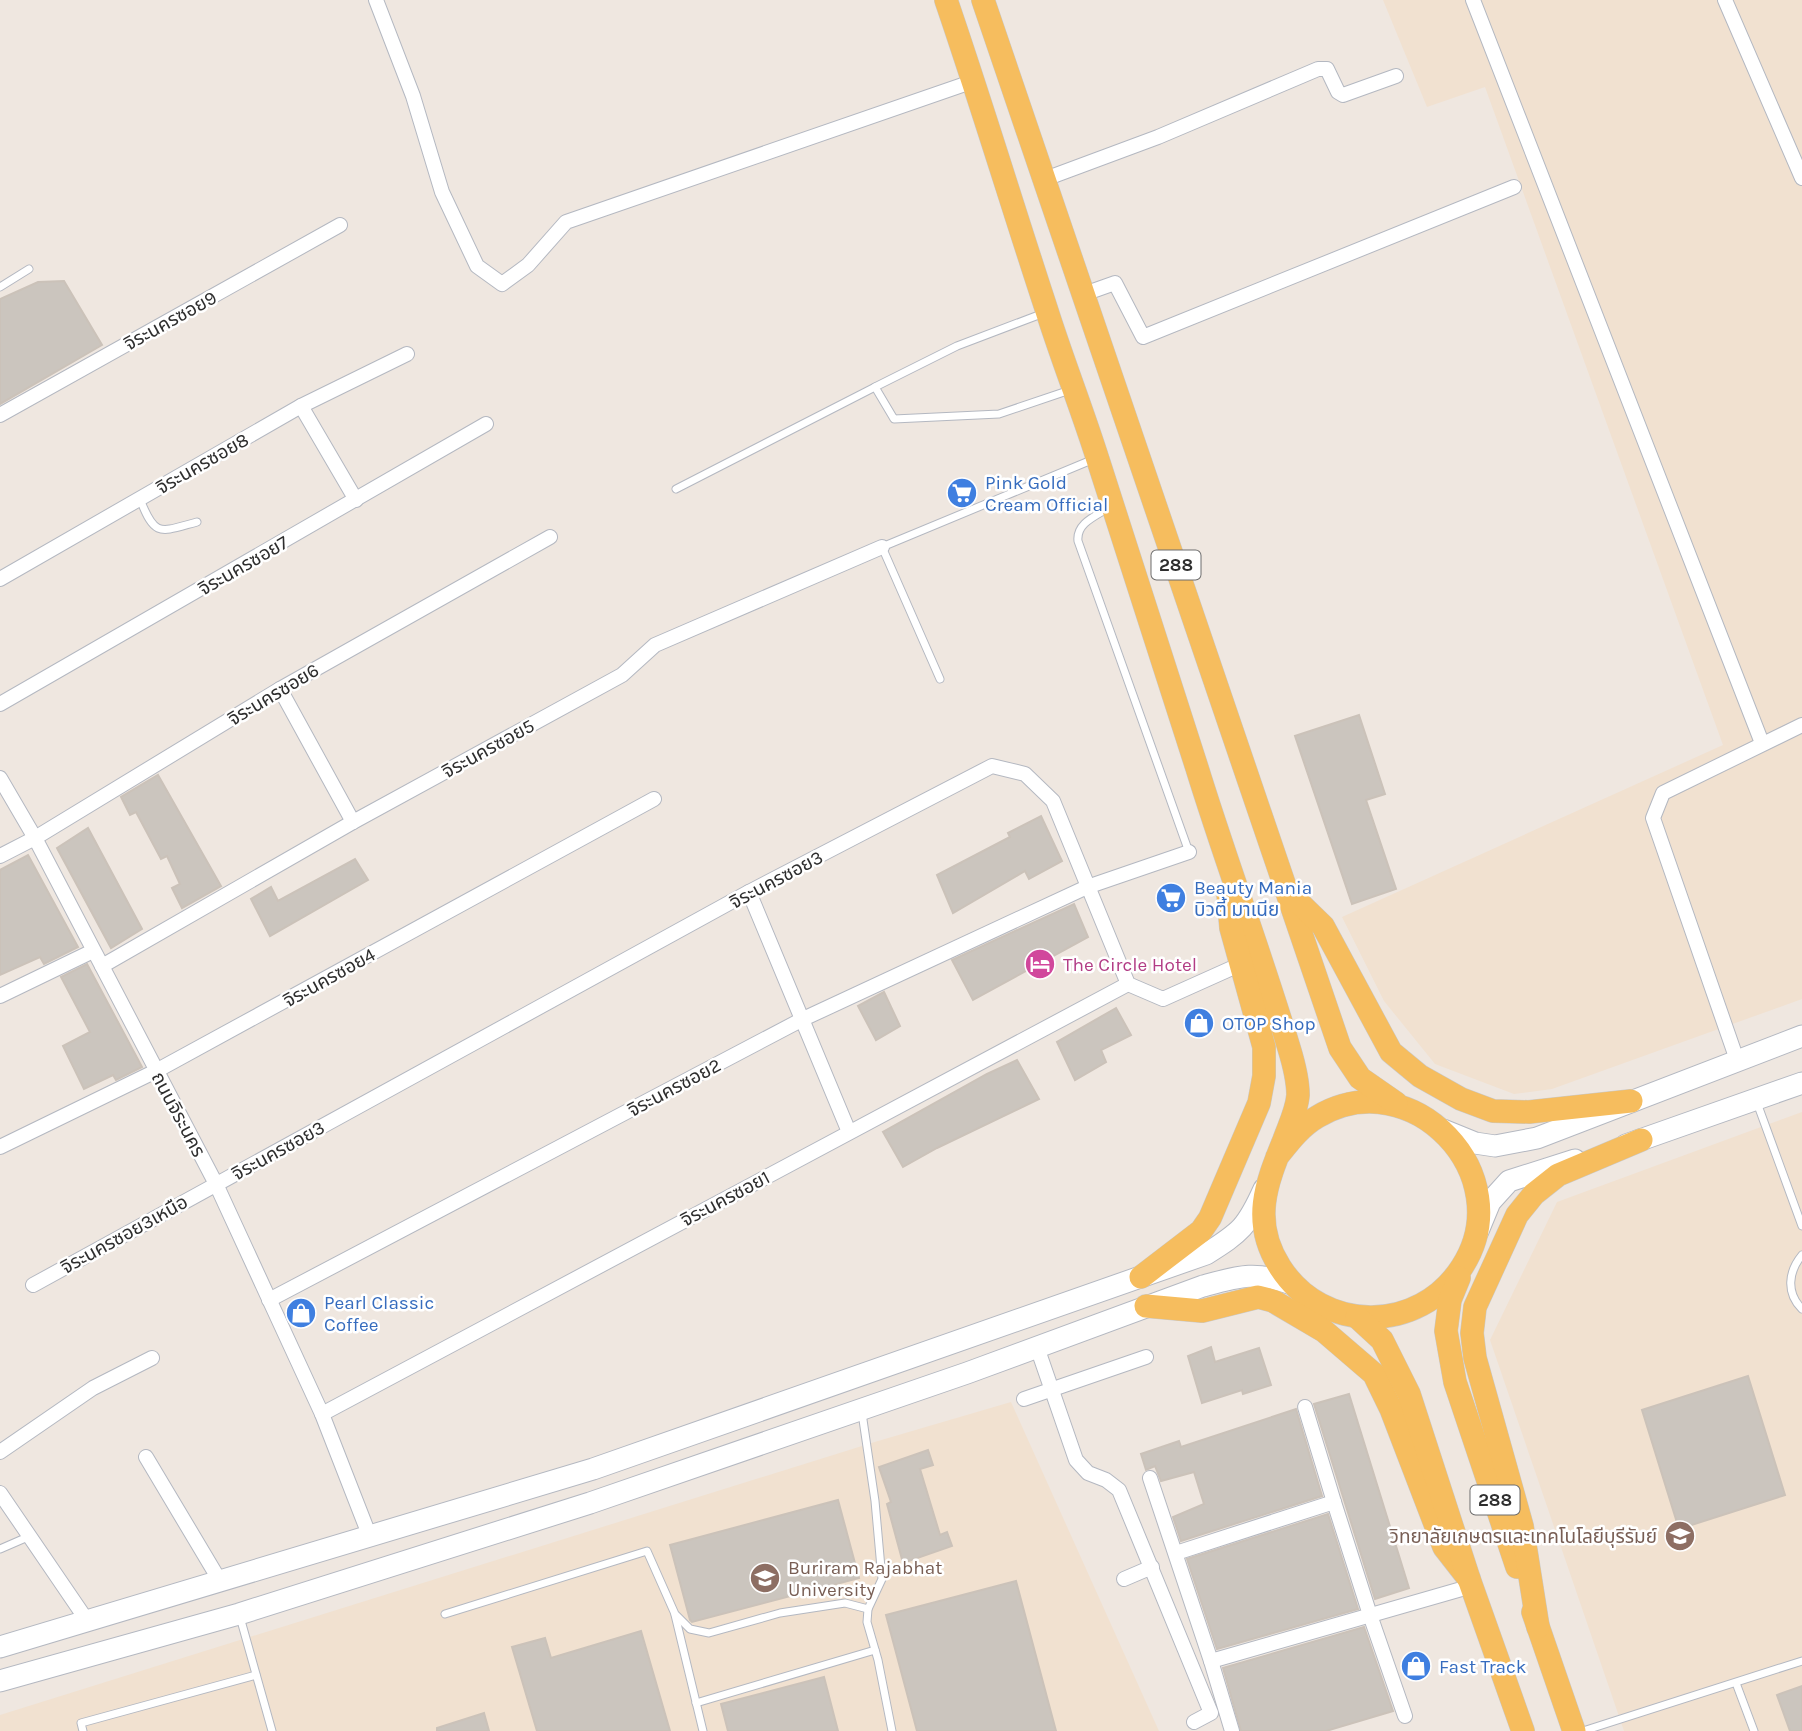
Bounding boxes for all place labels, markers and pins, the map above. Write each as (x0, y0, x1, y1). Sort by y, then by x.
place label: Pink Gold Cream Official (985, 472, 1108, 516)
supermarket icon: Pink Gold Cream Official (945, 476, 979, 510)
place label: Beauty Mania บิวตี้ มาเนีย (1194, 877, 1312, 921)
supermarket icon: Beauty Mania บิวตี้ มาเนีย (1154, 881, 1188, 915)
hotel icon: The Circle Hotel (1023, 947, 1057, 981)
place label: The Circle Hotel (1063, 954, 1197, 976)
shop icon: OTOP Shop (1182, 1006, 1216, 1040)
place label: OTOP Shop (1222, 1013, 1316, 1035)
place label: Pearl Classic Coffee (324, 1292, 434, 1336)
shop icon: Pearl Classic Coffee (284, 1296, 318, 1330)
school or university icon: วิทยาลัยเกษตรและเทคโนโลยีบุรีรัมย์ (1663, 1519, 1697, 1553)
place label: วิทยาลัยเกษตรและเทคโนโลยีบุรีรัมย์ (1389, 1526, 1657, 1548)
place label: Buriram Rajabhat University (788, 1557, 942, 1601)
school or university icon: Buriram Rajabhat University (748, 1561, 782, 1595)
shop icon: Fast Track (1399, 1649, 1433, 1683)
place label: Fast Track (1439, 1656, 1527, 1678)

